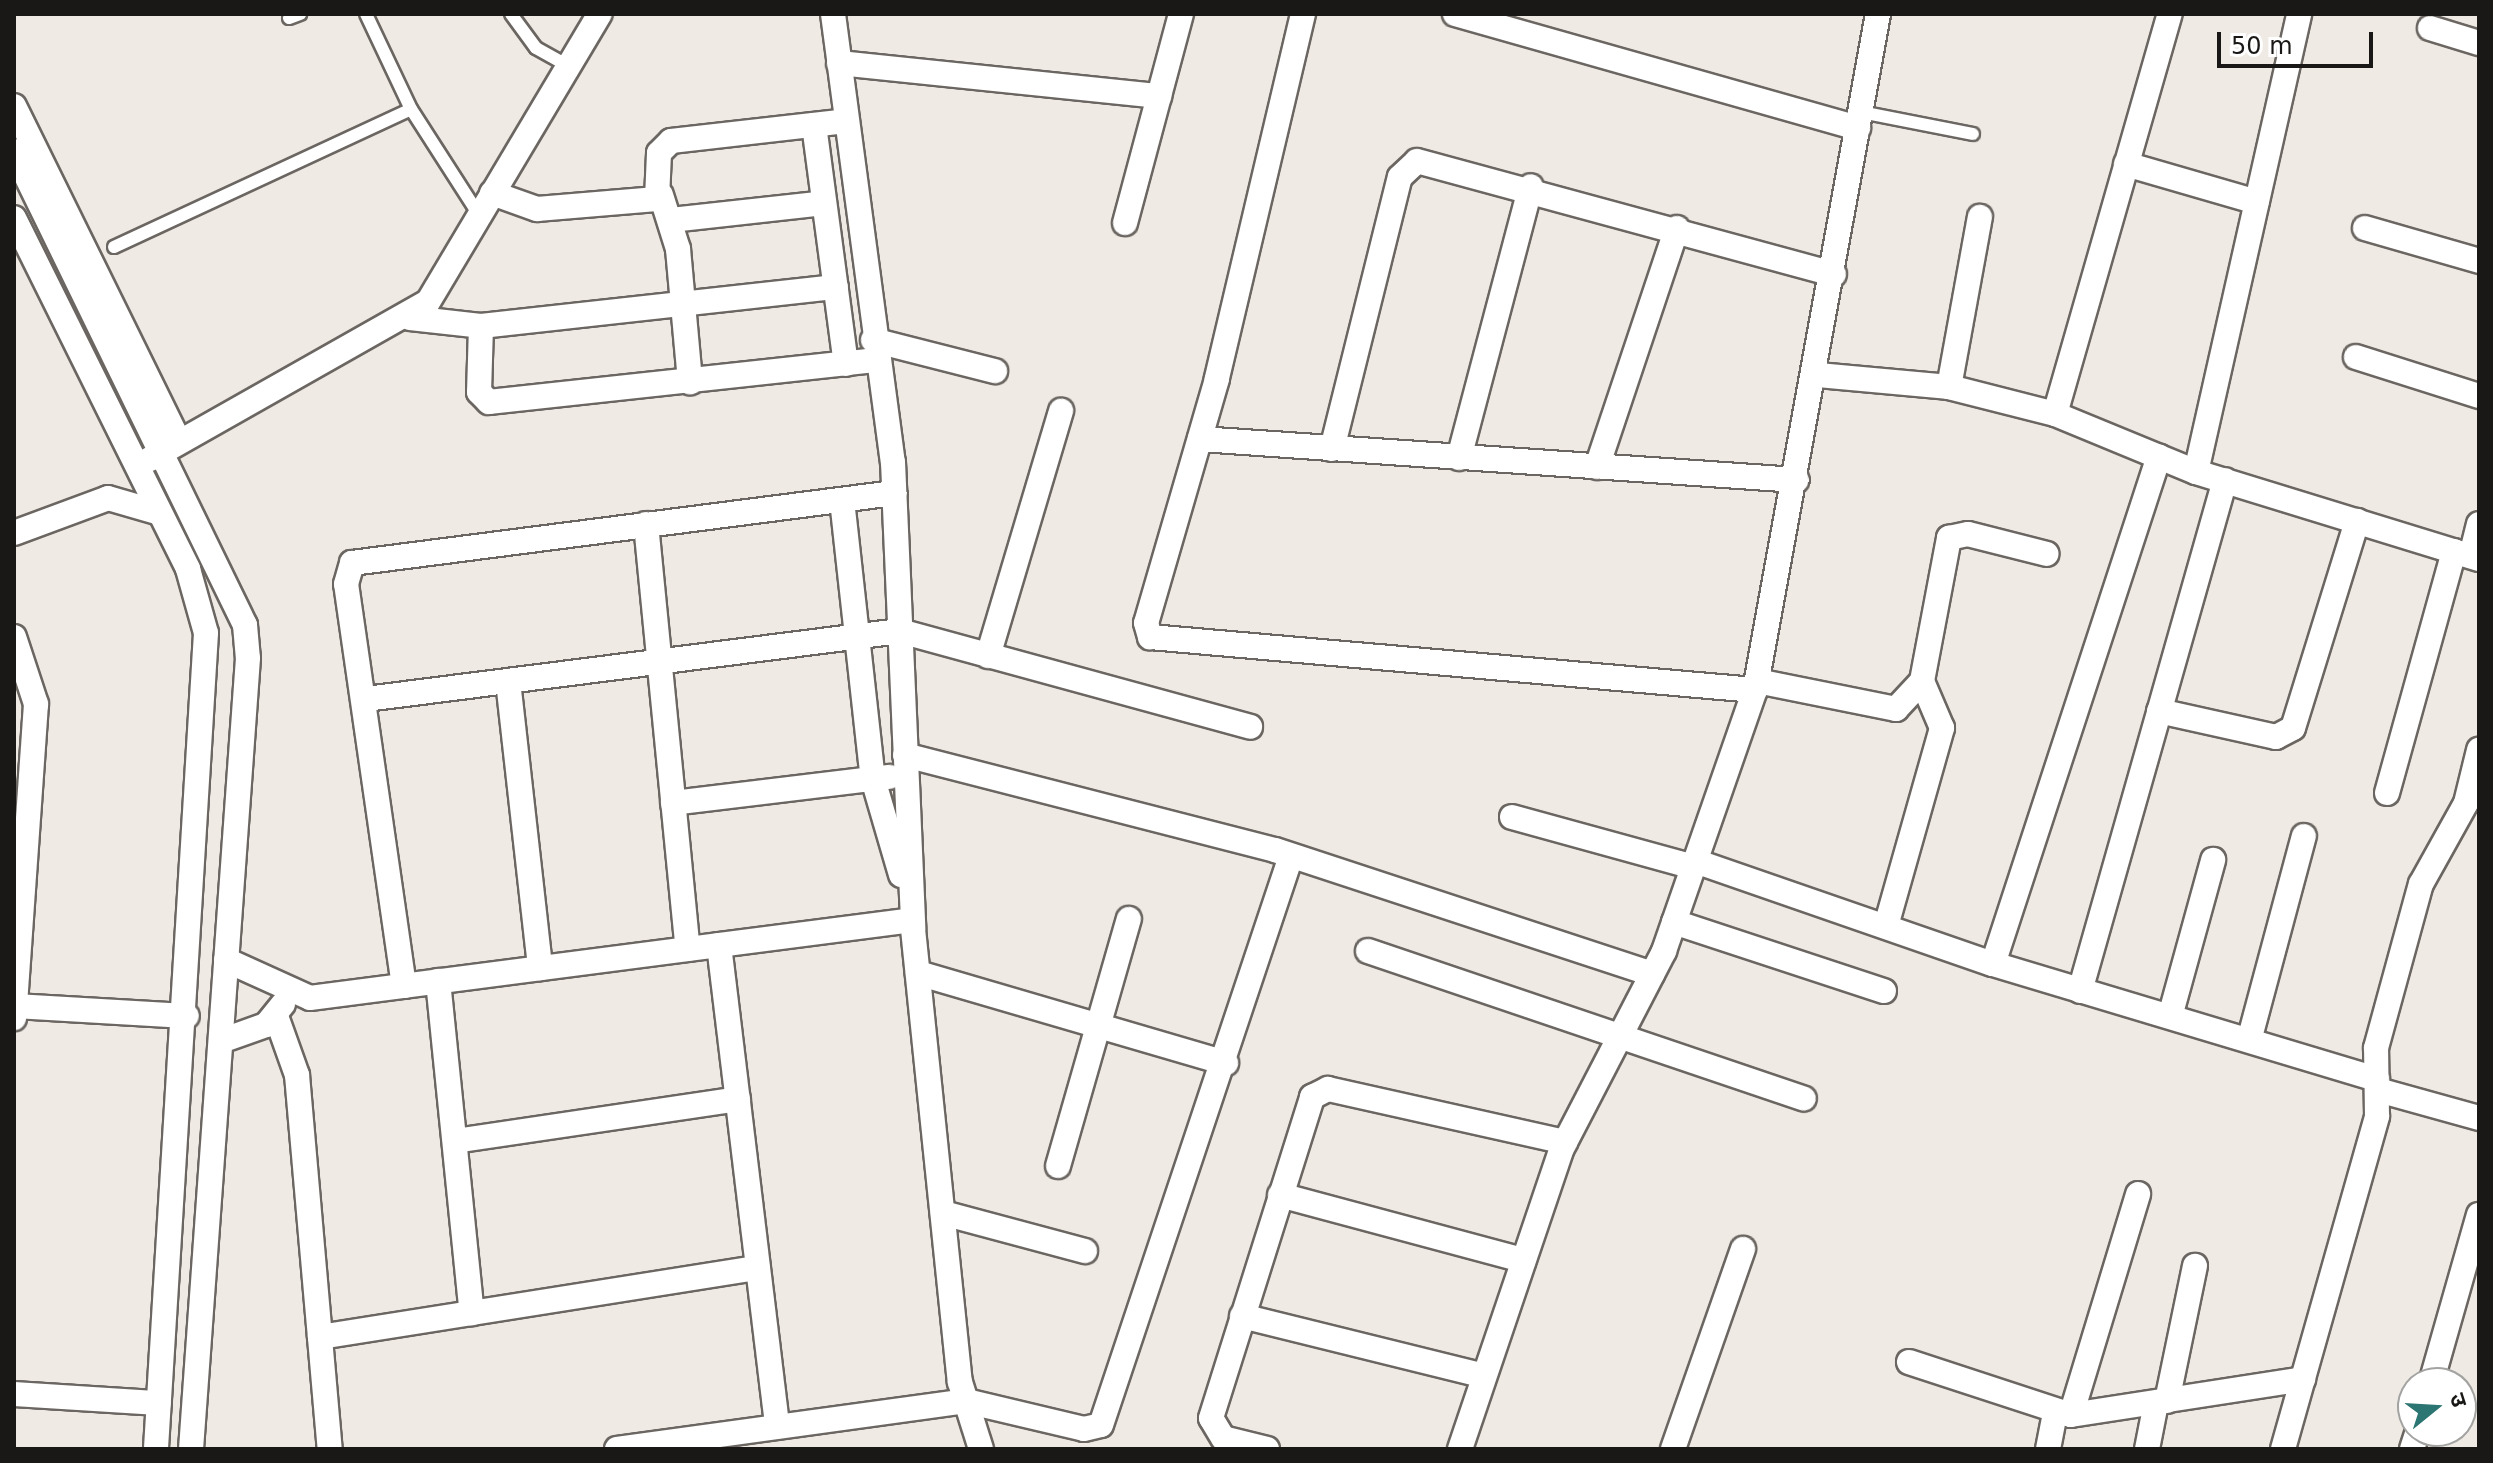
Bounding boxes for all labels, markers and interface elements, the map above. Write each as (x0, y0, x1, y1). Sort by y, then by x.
scale bar (2221, 16, 2377, 66)
text: 50 m (2231, 32, 2293, 60)
north arrow (2397, 1367, 2477, 1447)
text: उ (2445, 1390, 2472, 1410)

